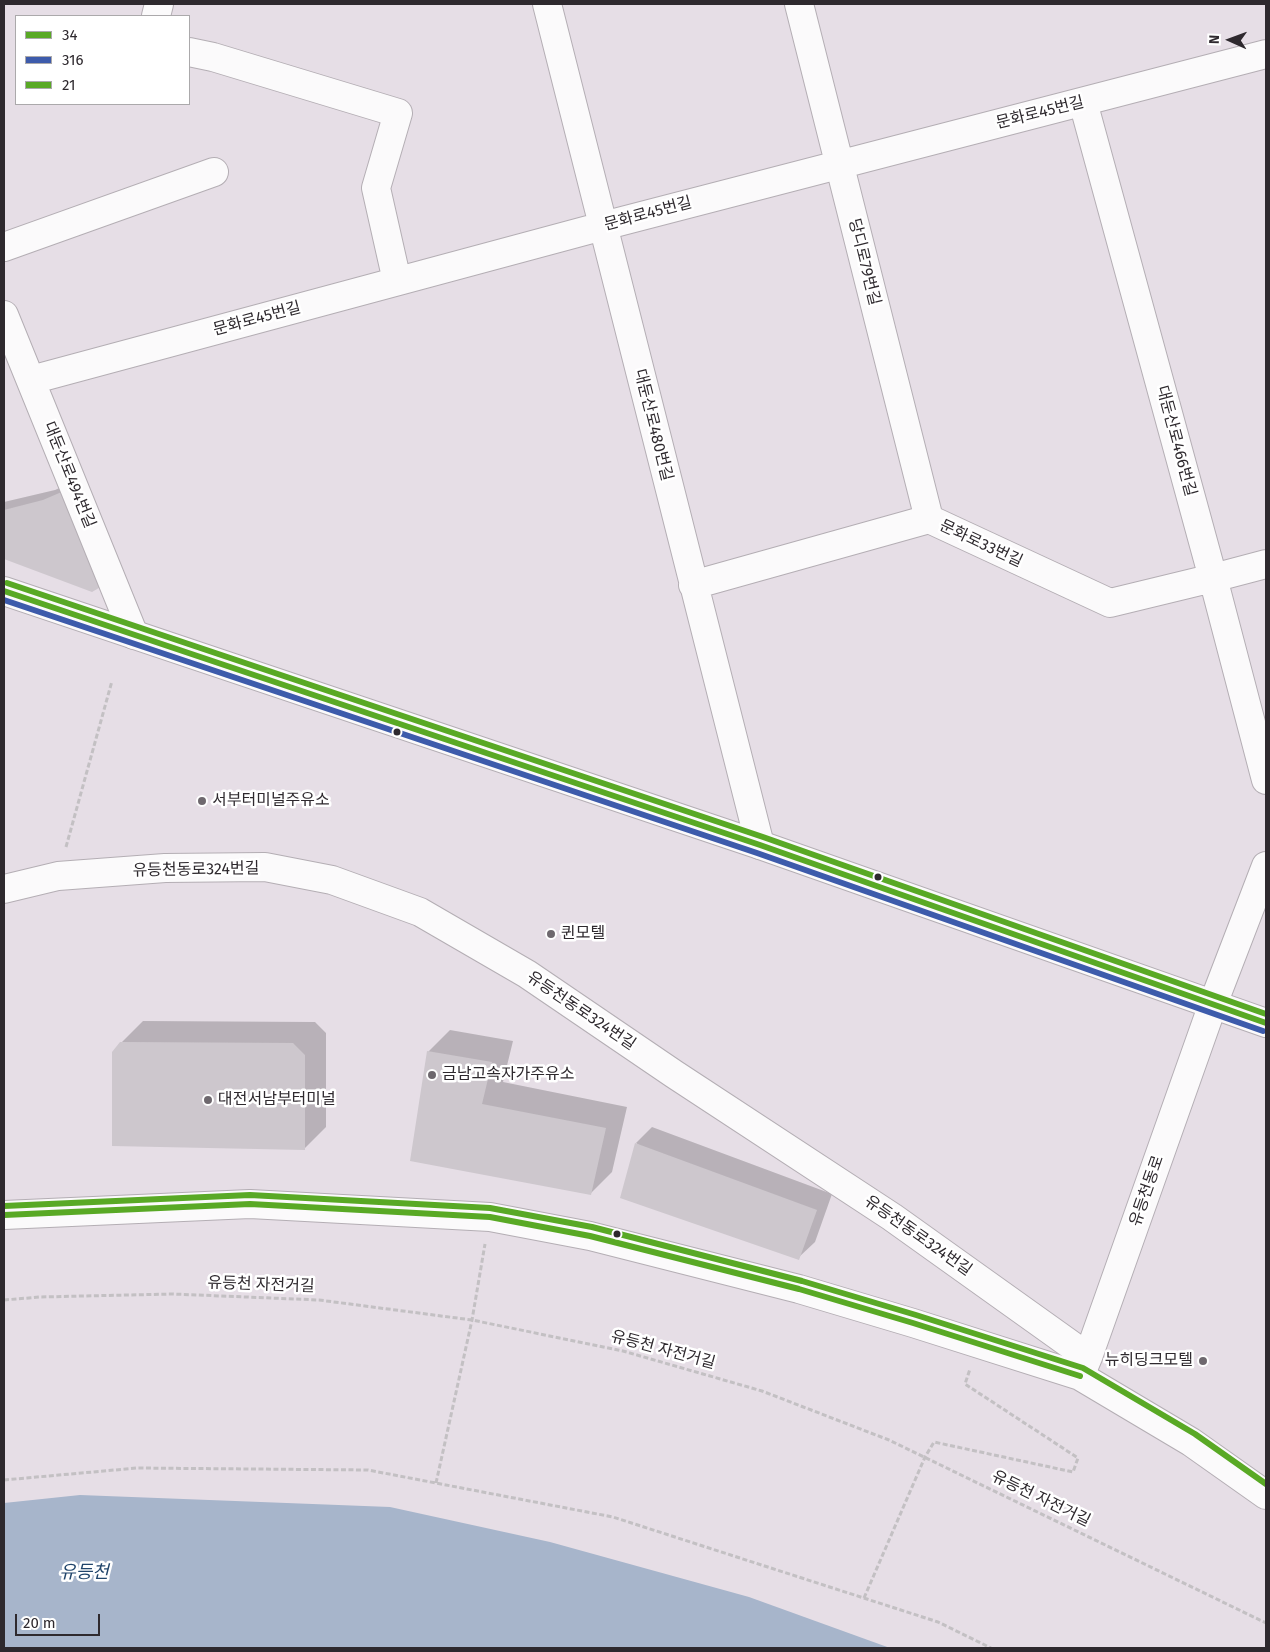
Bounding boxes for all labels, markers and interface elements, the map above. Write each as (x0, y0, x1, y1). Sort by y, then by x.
legend (15, 15, 190, 105)
north arrow (1205, 15, 1255, 65)
text: 34 (62, 26, 77, 44)
text: N (1206, 35, 1223, 44)
text: 316 (62, 51, 84, 69)
text: 21 (62, 76, 76, 94)
street label: 문화로45번길 (994, 93, 1086, 133)
street label: 문화로45번길 (602, 193, 694, 235)
street label: 당디로79번길 (844, 217, 884, 307)
street label: 문화로45번길 (211, 298, 303, 340)
street label: 대둔산로480번길 (630, 367, 676, 483)
street label: 대둔산로466번길 (1152, 384, 1200, 498)
street label: 대둔산로494번길 (39, 419, 99, 531)
street label: 문화로33번길 (936, 516, 1026, 572)
unlabelled marker (392, 727, 402, 737)
place label: 서부터미널주유소 (212, 791, 330, 811)
marker: 서부터미널주유소 (196, 795, 208, 807)
street label: 유등천동로324번길 (132, 859, 260, 881)
unlabelled marker (873, 872, 883, 882)
place label: 퀸모텔 (561, 924, 605, 944)
marker: 퀸모텔 (545, 928, 557, 940)
street label: 유등천동로324번길 (523, 968, 639, 1054)
place label: 금남고속자가주유소 (442, 1065, 574, 1085)
marker: 금남고속자가주유소 (426, 1069, 438, 1081)
place label: 대전서남부터미널 (218, 1090, 336, 1110)
marker: 대전서남부터미널 (202, 1094, 214, 1106)
street label: 유등천동로 (1126, 1153, 1168, 1229)
street label: 유등천동로324번길 (861, 1192, 975, 1280)
unlabelled marker (612, 1229, 622, 1239)
street label: 유등천 자전거길 (207, 1274, 315, 1296)
street label: 유등천 자전거길 (609, 1327, 717, 1373)
place label: 뉴히딩크모텔 (1105, 1351, 1193, 1371)
marker: 뉴히딩크모텔 (1197, 1355, 1209, 1367)
street label: 유등천 자전거길 (989, 1467, 1093, 1531)
water label: 유등천 (59, 1562, 109, 1584)
scale bar (18, 1604, 102, 1636)
text: 20 m (23, 1614, 56, 1632)

